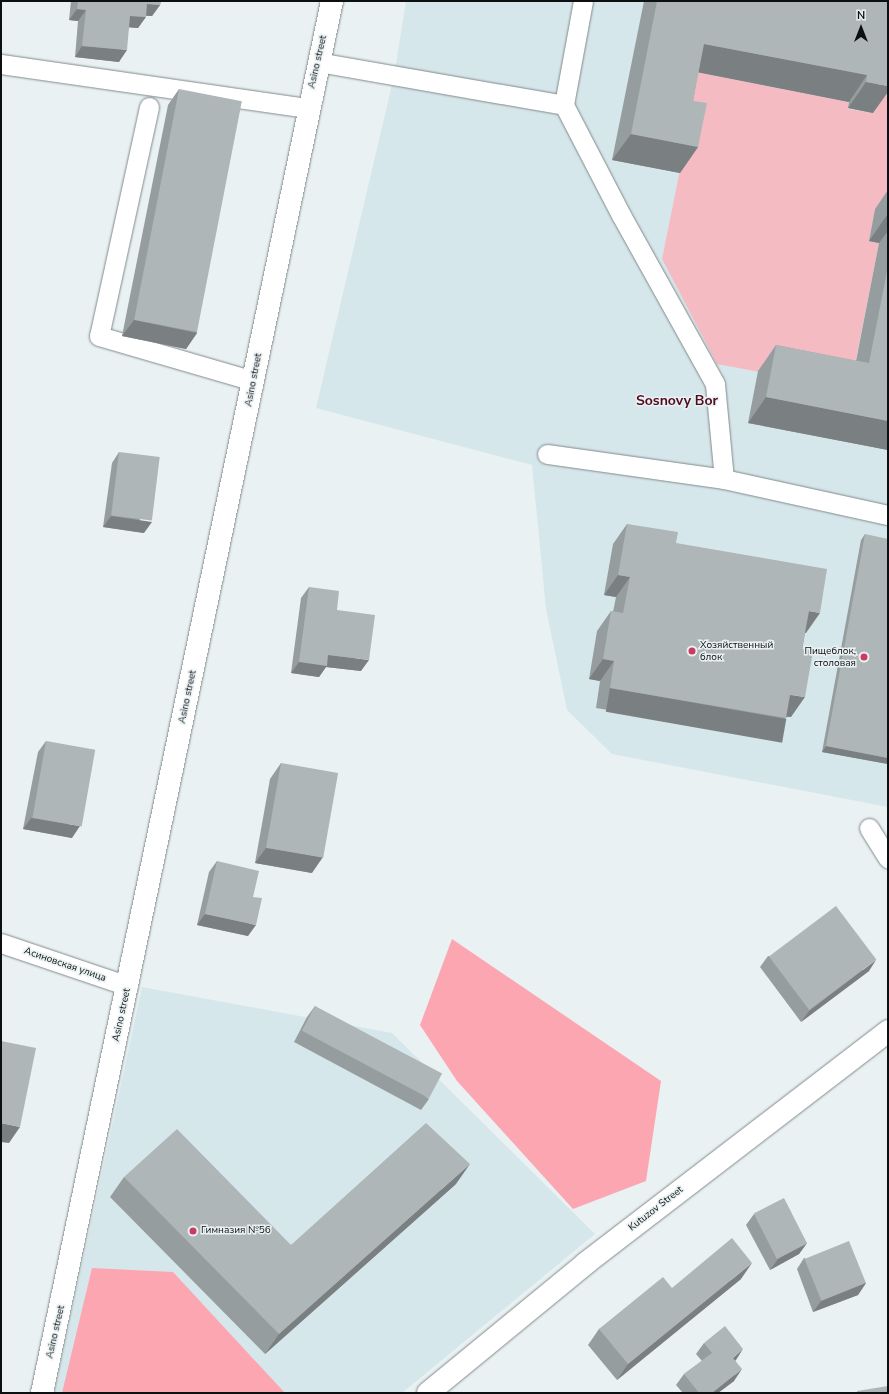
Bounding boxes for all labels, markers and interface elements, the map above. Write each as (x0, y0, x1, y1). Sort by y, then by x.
north arrow (841, 8, 881, 48)
text: N (857, 8, 865, 23)
street label: Asino street (306, 34, 330, 90)
street label: Asino street (243, 352, 265, 408)
district label: Sosnovy Bor (636, 393, 718, 409)
place label: Хозяйственный блок (700, 639, 773, 662)
place label: Пищеблок, столовая (804, 645, 856, 668)
marker: Хозяйственный блок (687, 646, 697, 656)
marker: Пищеблок, столовая (859, 652, 869, 662)
street label: Asino street (177, 669, 199, 725)
street label: Асиновская улица (22, 945, 108, 985)
street label: Asino street (111, 987, 133, 1043)
street label: Kutuzov Street (626, 1184, 686, 1234)
place label: Гимназия №56 (201, 1225, 271, 1237)
marker: Гимназия №56 (188, 1226, 198, 1236)
street label: Asino street (44, 1304, 68, 1360)

